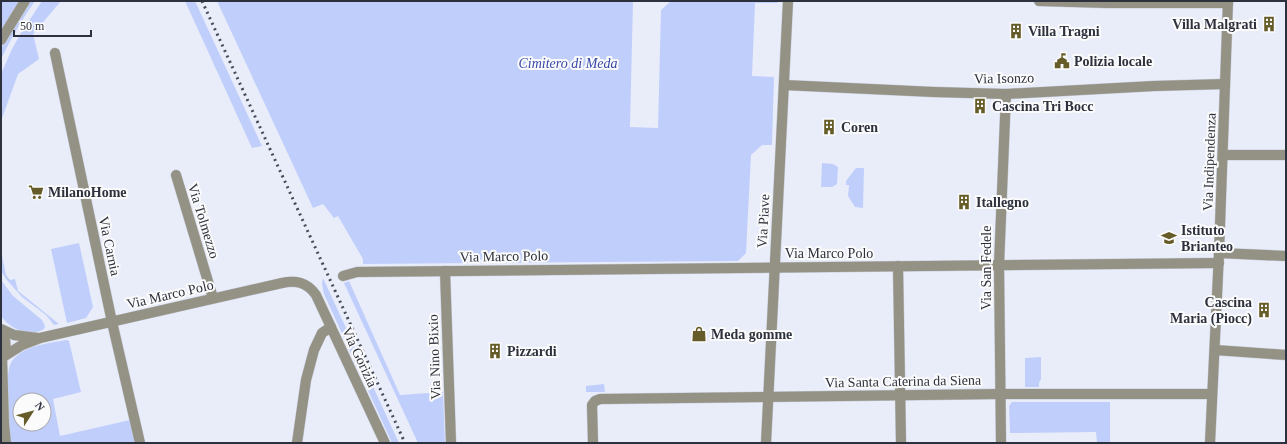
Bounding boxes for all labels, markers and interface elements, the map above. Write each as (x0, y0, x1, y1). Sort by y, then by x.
scale bar (14, 12, 91, 38)
building icon: Villa Malgrati (1260, 15, 1278, 33)
place label: Villa Malgrati (1172, 17, 1257, 32)
text: 50 m (20, 19, 45, 33)
building icon: Villa Tragni (1007, 22, 1025, 40)
place label: Villa Tragni (1028, 24, 1100, 39)
public building icon: Polizia locale (1053, 52, 1071, 70)
place label: Polizia locale (1074, 54, 1152, 69)
park label: Cimitero di Meda (518, 56, 618, 71)
street label: Via Isonzo (974, 70, 1034, 87)
building icon: Cascina Tri Bocc (971, 97, 989, 115)
place label: Cascina Tri Bocc (992, 99, 1093, 114)
street label: Via Indipendenza (1200, 112, 1219, 211)
building icon: Coren (820, 118, 838, 136)
place label: Coren (841, 120, 878, 135)
street label: Via Tolmezzo (185, 182, 222, 260)
supermarket icon: MilanoHome (27, 183, 45, 201)
place label: MilanoHome (48, 185, 127, 200)
building icon: Itallegno (955, 193, 973, 211)
street label: Via Piave (755, 194, 772, 248)
place label: Itallegno (976, 195, 1029, 210)
street label: Via Carnia (96, 215, 123, 278)
place label: Istituto Brianteo (1181, 223, 1233, 254)
street label: Via San Fedele (979, 226, 994, 310)
school or university icon: Istituto Brianteo (1160, 229, 1178, 247)
street label: Via Marco Polo (785, 246, 873, 261)
street label: Via Marco Polo (460, 248, 548, 265)
street label: Via Marco Polo (125, 277, 215, 312)
place label: Cascina Maria (Piocc) (1170, 295, 1252, 327)
building icon: Cascina Maria (Piocc) (1255, 301, 1273, 319)
street label: Via Nino Bixio (426, 314, 443, 400)
street label: Via Gorizia (339, 325, 380, 390)
shop icon: Meda gomme (690, 325, 708, 343)
place label: Meda gomme (711, 327, 792, 342)
building icon: Pizzardi (486, 342, 504, 360)
place label: Pizzardi (507, 344, 557, 359)
street label: Via Santa Caterina da Siena (825, 373, 982, 390)
north arrow (12, 392, 52, 432)
text: N (33, 399, 47, 413)

